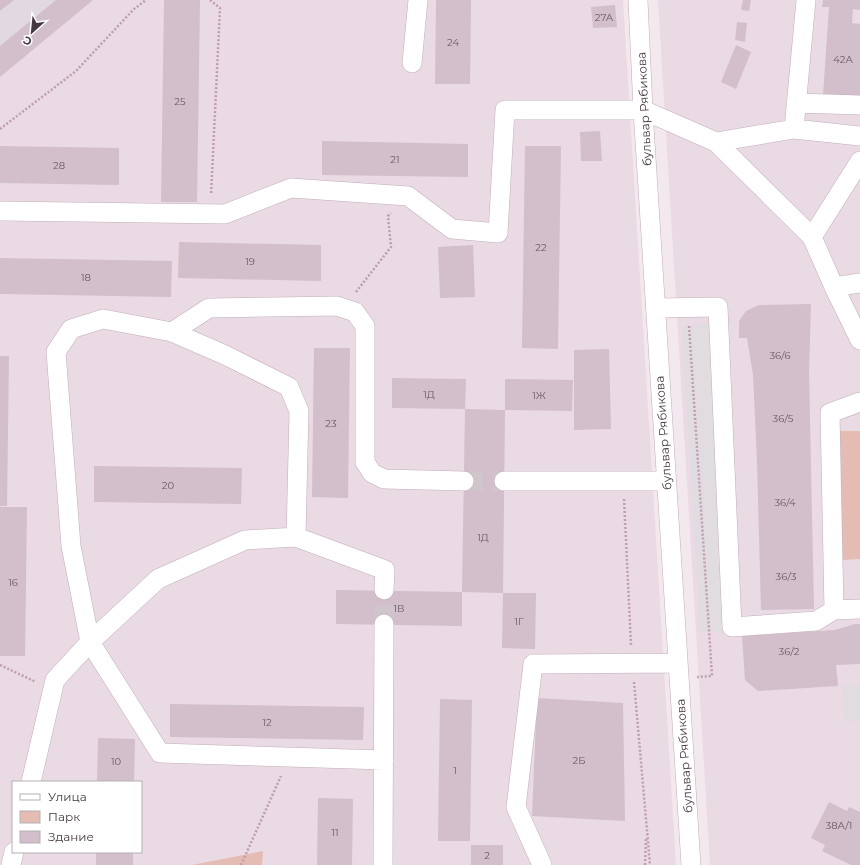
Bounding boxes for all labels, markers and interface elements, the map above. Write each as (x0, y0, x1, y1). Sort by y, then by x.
house number: 27А (595, 11, 614, 24)
north arrow (12, 12, 52, 52)
text: С (21, 33, 34, 49)
house number: 24 (447, 36, 459, 49)
street label: бульвар Рябикова (634, 51, 654, 167)
house number: 42А (833, 53, 853, 66)
house number: 25 (174, 95, 186, 108)
house number: 21 (390, 153, 400, 166)
house number: 28 (53, 159, 65, 172)
house number: 22 (535, 241, 547, 254)
house number: 19 (245, 255, 255, 268)
house number: 18 (81, 271, 91, 284)
house number: 36/6 (769, 349, 791, 362)
street label: бульвар Рябикова (652, 375, 674, 491)
house number: 1Д (423, 388, 435, 401)
house number: 1Ж (532, 389, 546, 402)
house number: 36/5 (773, 412, 794, 425)
house number: 23 (325, 417, 337, 430)
house number: 20 (162, 479, 175, 492)
house number: 36/4 (774, 496, 796, 509)
house number: 1Д (477, 531, 489, 544)
house number: 36/3 (776, 570, 797, 583)
house number: 16 (8, 576, 18, 589)
house number: 1В (393, 602, 405, 615)
house number: 1Г (514, 615, 524, 628)
house number: 36/2 (779, 645, 800, 658)
street label: бульвар Рябикова (673, 698, 695, 814)
house number: 12 (262, 716, 272, 729)
house number: 2Б (573, 754, 585, 767)
house number: 10 (111, 755, 121, 768)
house number: 1 (453, 764, 457, 777)
legend (12, 781, 142, 853)
text: Улица (48, 789, 87, 804)
text: Парк (48, 809, 80, 824)
house number: 38А/1 (826, 819, 852, 832)
house number: 11 (331, 826, 339, 839)
text: Здание (48, 829, 94, 844)
house number: 2 (484, 849, 490, 862)

